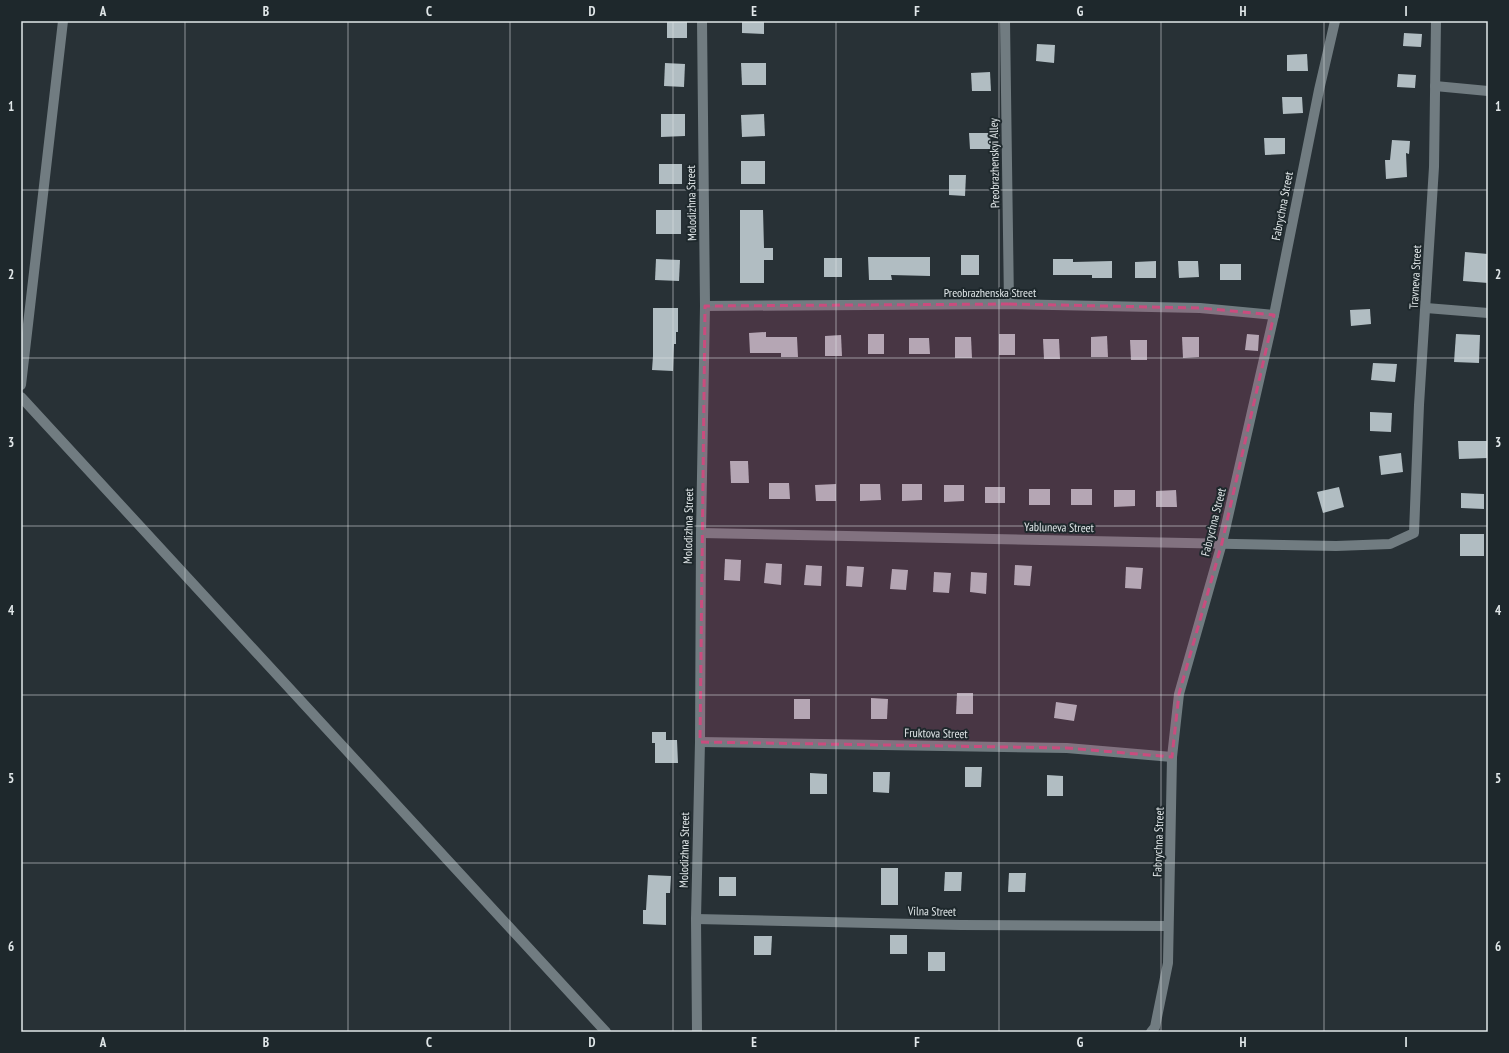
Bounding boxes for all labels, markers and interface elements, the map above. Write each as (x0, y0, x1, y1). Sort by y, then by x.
text: A (99, 3, 107, 20)
text: B (263, 3, 269, 20)
text: C (426, 3, 432, 20)
text: D (589, 3, 596, 20)
text: E (751, 3, 757, 20)
text: F (914, 3, 920, 20)
text: G (1077, 3, 1084, 20)
text: H (1240, 3, 1247, 20)
text: I (1404, 3, 1408, 20)
text: 1 (8, 98, 14, 115)
text: 1 (1495, 98, 1501, 115)
street label: Preobrazhenskyi Alley (986, 117, 1002, 208)
street label: Molodizhna Street (683, 164, 699, 241)
street label: Fabrychna Street (1268, 170, 1296, 242)
street label: Travneva Street (1406, 244, 1424, 309)
text: 2 (8, 266, 14, 283)
text: 2 (1495, 266, 1501, 283)
street label: Preobrazhenska Street (944, 285, 1037, 300)
text: 3 (8, 434, 14, 451)
text: 3 (1495, 434, 1501, 451)
street label: Fabrychna Street (1197, 486, 1229, 558)
street label: Molodizhna Street (680, 487, 696, 564)
street label: Yabluneva Street (1024, 519, 1095, 535)
text: 4 (8, 602, 15, 619)
text: 4 (1495, 602, 1502, 619)
street label: Fruktova Street (904, 725, 968, 741)
text: 5 (8, 770, 14, 787)
text: 5 (1495, 770, 1501, 787)
street label: Fabrychna Street (1149, 806, 1167, 877)
street label: Molodizhna Street (676, 811, 692, 888)
street label: Vilna Street (907, 903, 957, 919)
text: 6 (8, 938, 14, 955)
text: 6 (1495, 938, 1501, 955)
text: A (99, 1034, 107, 1051)
text: B (263, 1034, 269, 1051)
text: C (426, 1034, 432, 1051)
text: D (589, 1034, 596, 1051)
text: E (751, 1034, 757, 1051)
text: F (914, 1034, 920, 1051)
text: G (1077, 1034, 1084, 1051)
text: H (1240, 1034, 1247, 1051)
text: I (1404, 1034, 1408, 1051)

